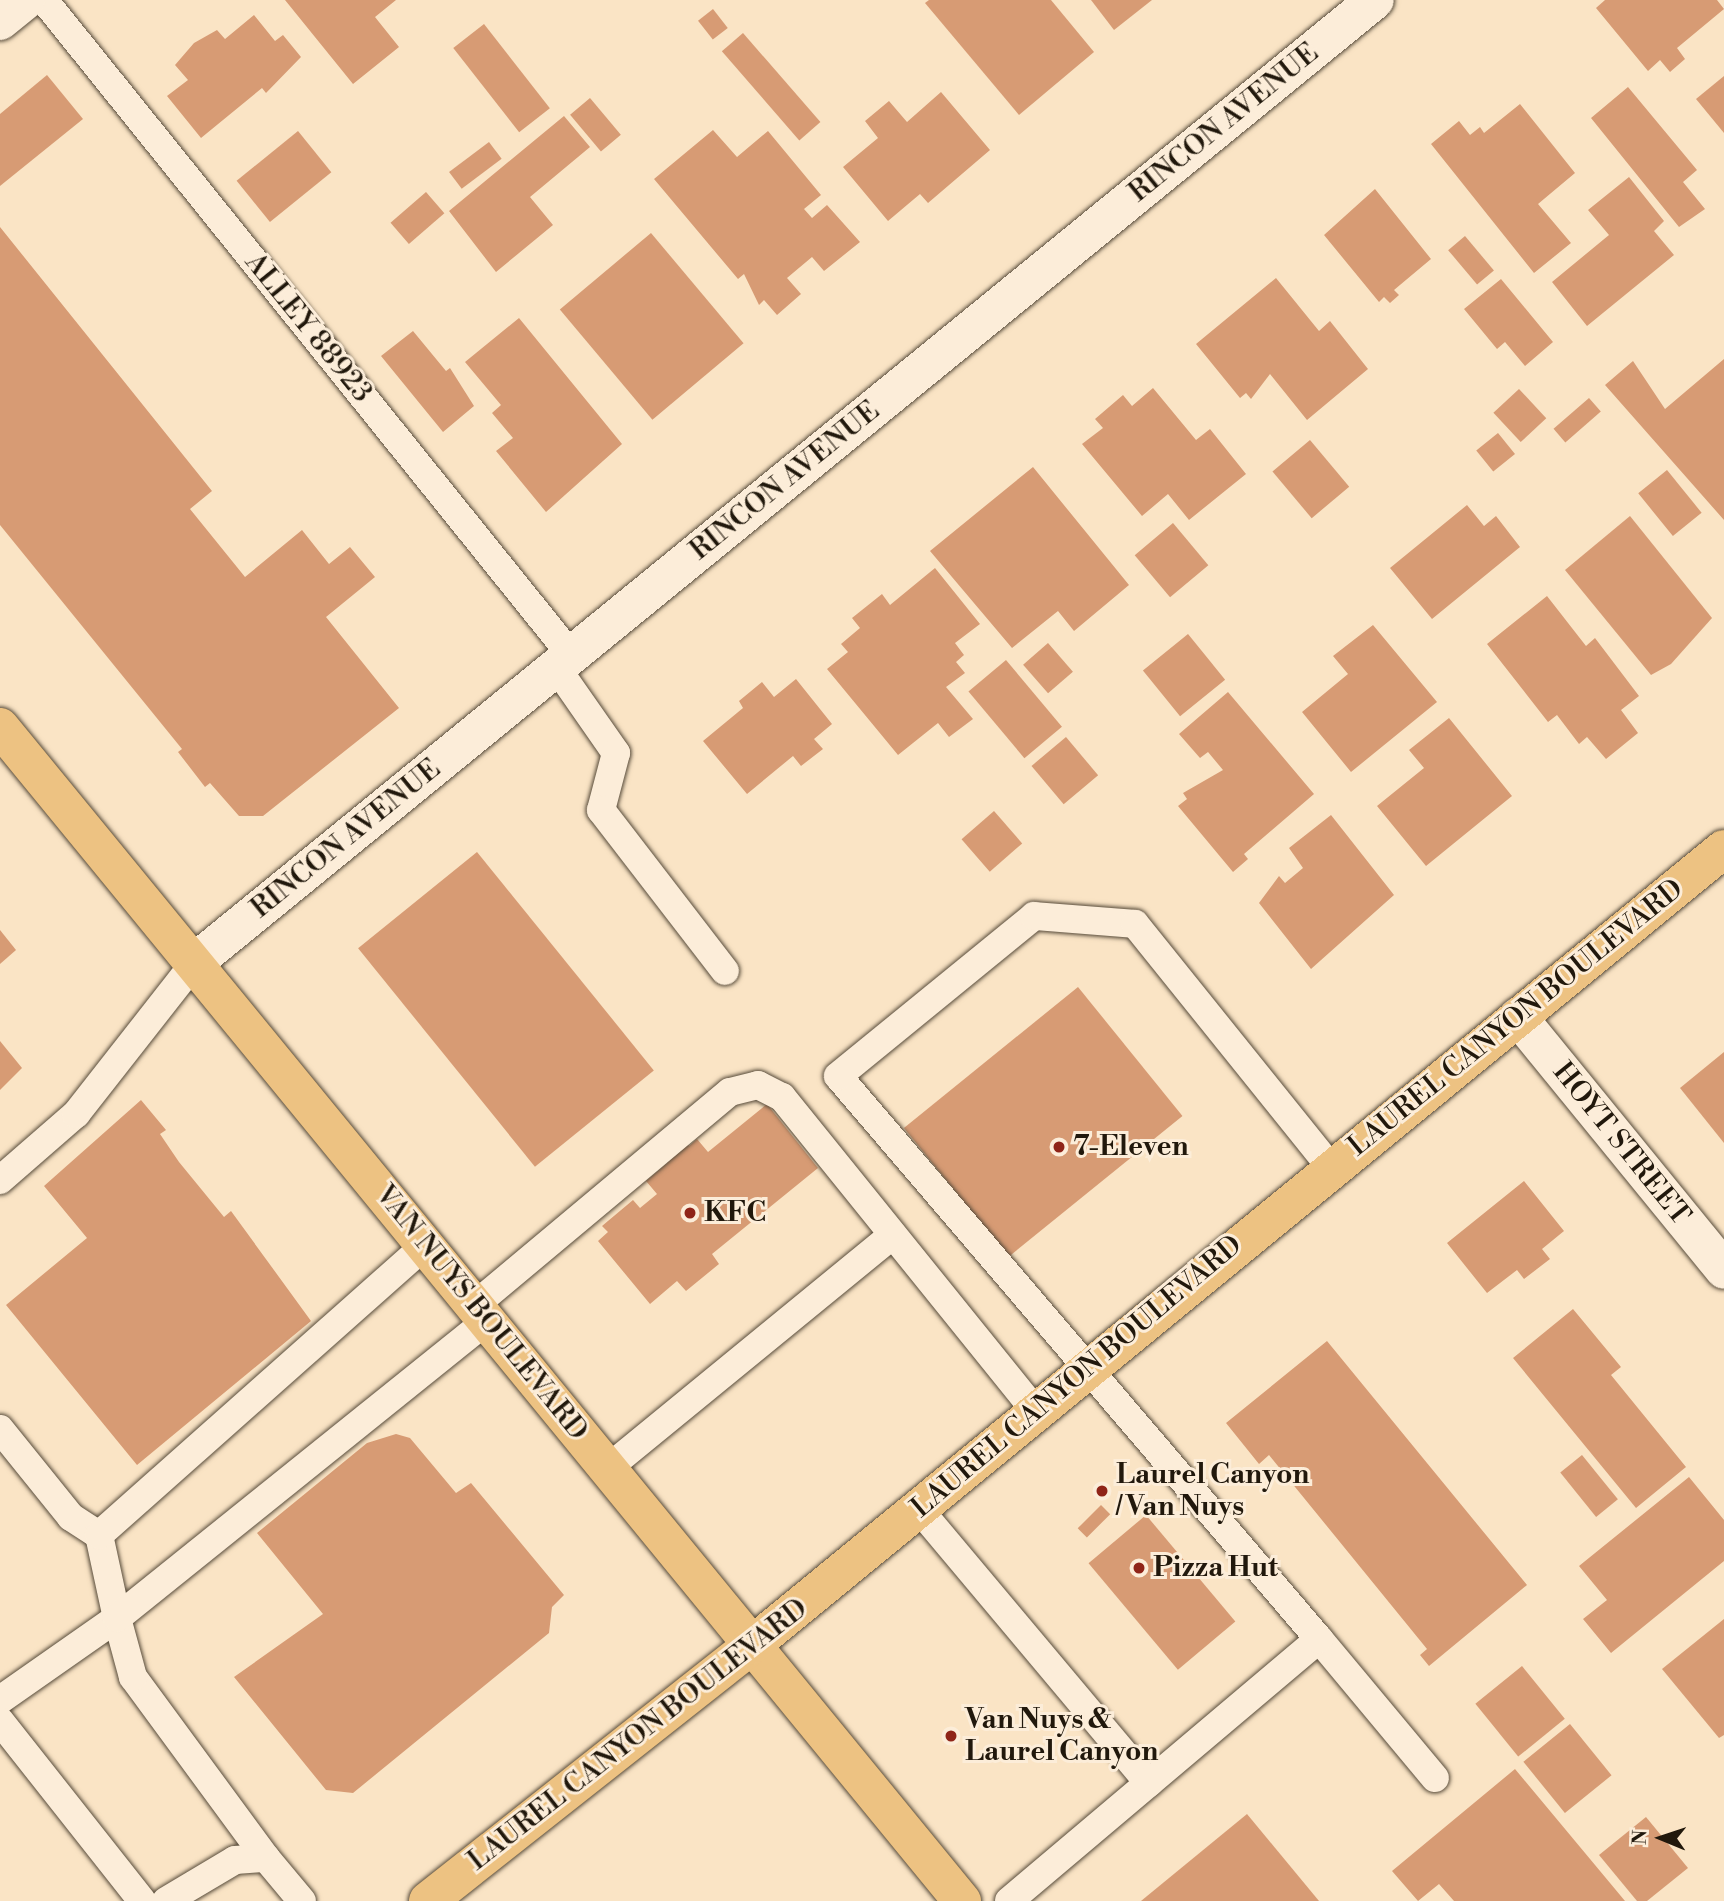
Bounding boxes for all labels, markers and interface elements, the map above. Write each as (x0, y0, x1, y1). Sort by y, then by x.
street label: RINCON AVENUE (1123, 36, 1325, 210)
street label: ALLEY 88923 (238, 247, 378, 409)
street label: RINCON AVENUE (684, 394, 886, 568)
street label: RINCON AVENUE (245, 752, 447, 926)
street label: LAUREL CANYON BOULEVARD (1342, 872, 1690, 1164)
street label: HOYT STREET (1545, 1056, 1697, 1232)
place label: 7-Eleven (1073, 1130, 1189, 1164)
marker: 7-Eleven (1051, 1139, 1067, 1155)
street label: VAN NUYS BOULEVARD (368, 1179, 594, 1447)
place label: KFC (704, 1196, 766, 1230)
marker: KFC (682, 1205, 698, 1221)
street label: LAUREL CANYON BOULEVARD (905, 1229, 1249, 1525)
place label: Laurel Canyon / Van Nuys (1116, 1458, 1310, 1524)
marker: Laurel Canyon / Van Nuys (1094, 1483, 1110, 1499)
place label: Pizza Hut (1153, 1551, 1278, 1585)
marker: Pizza Hut (1131, 1560, 1147, 1576)
street label: LAUREL CANYON BOULEVARD (462, 1592, 814, 1878)
place label: Van Nuys & Laurel Canyon (965, 1703, 1159, 1769)
marker: Van Nuys & Laurel Canyon (943, 1728, 959, 1744)
north arrow (1626, 1803, 1696, 1873)
text: N (1628, 1829, 1652, 1845)

